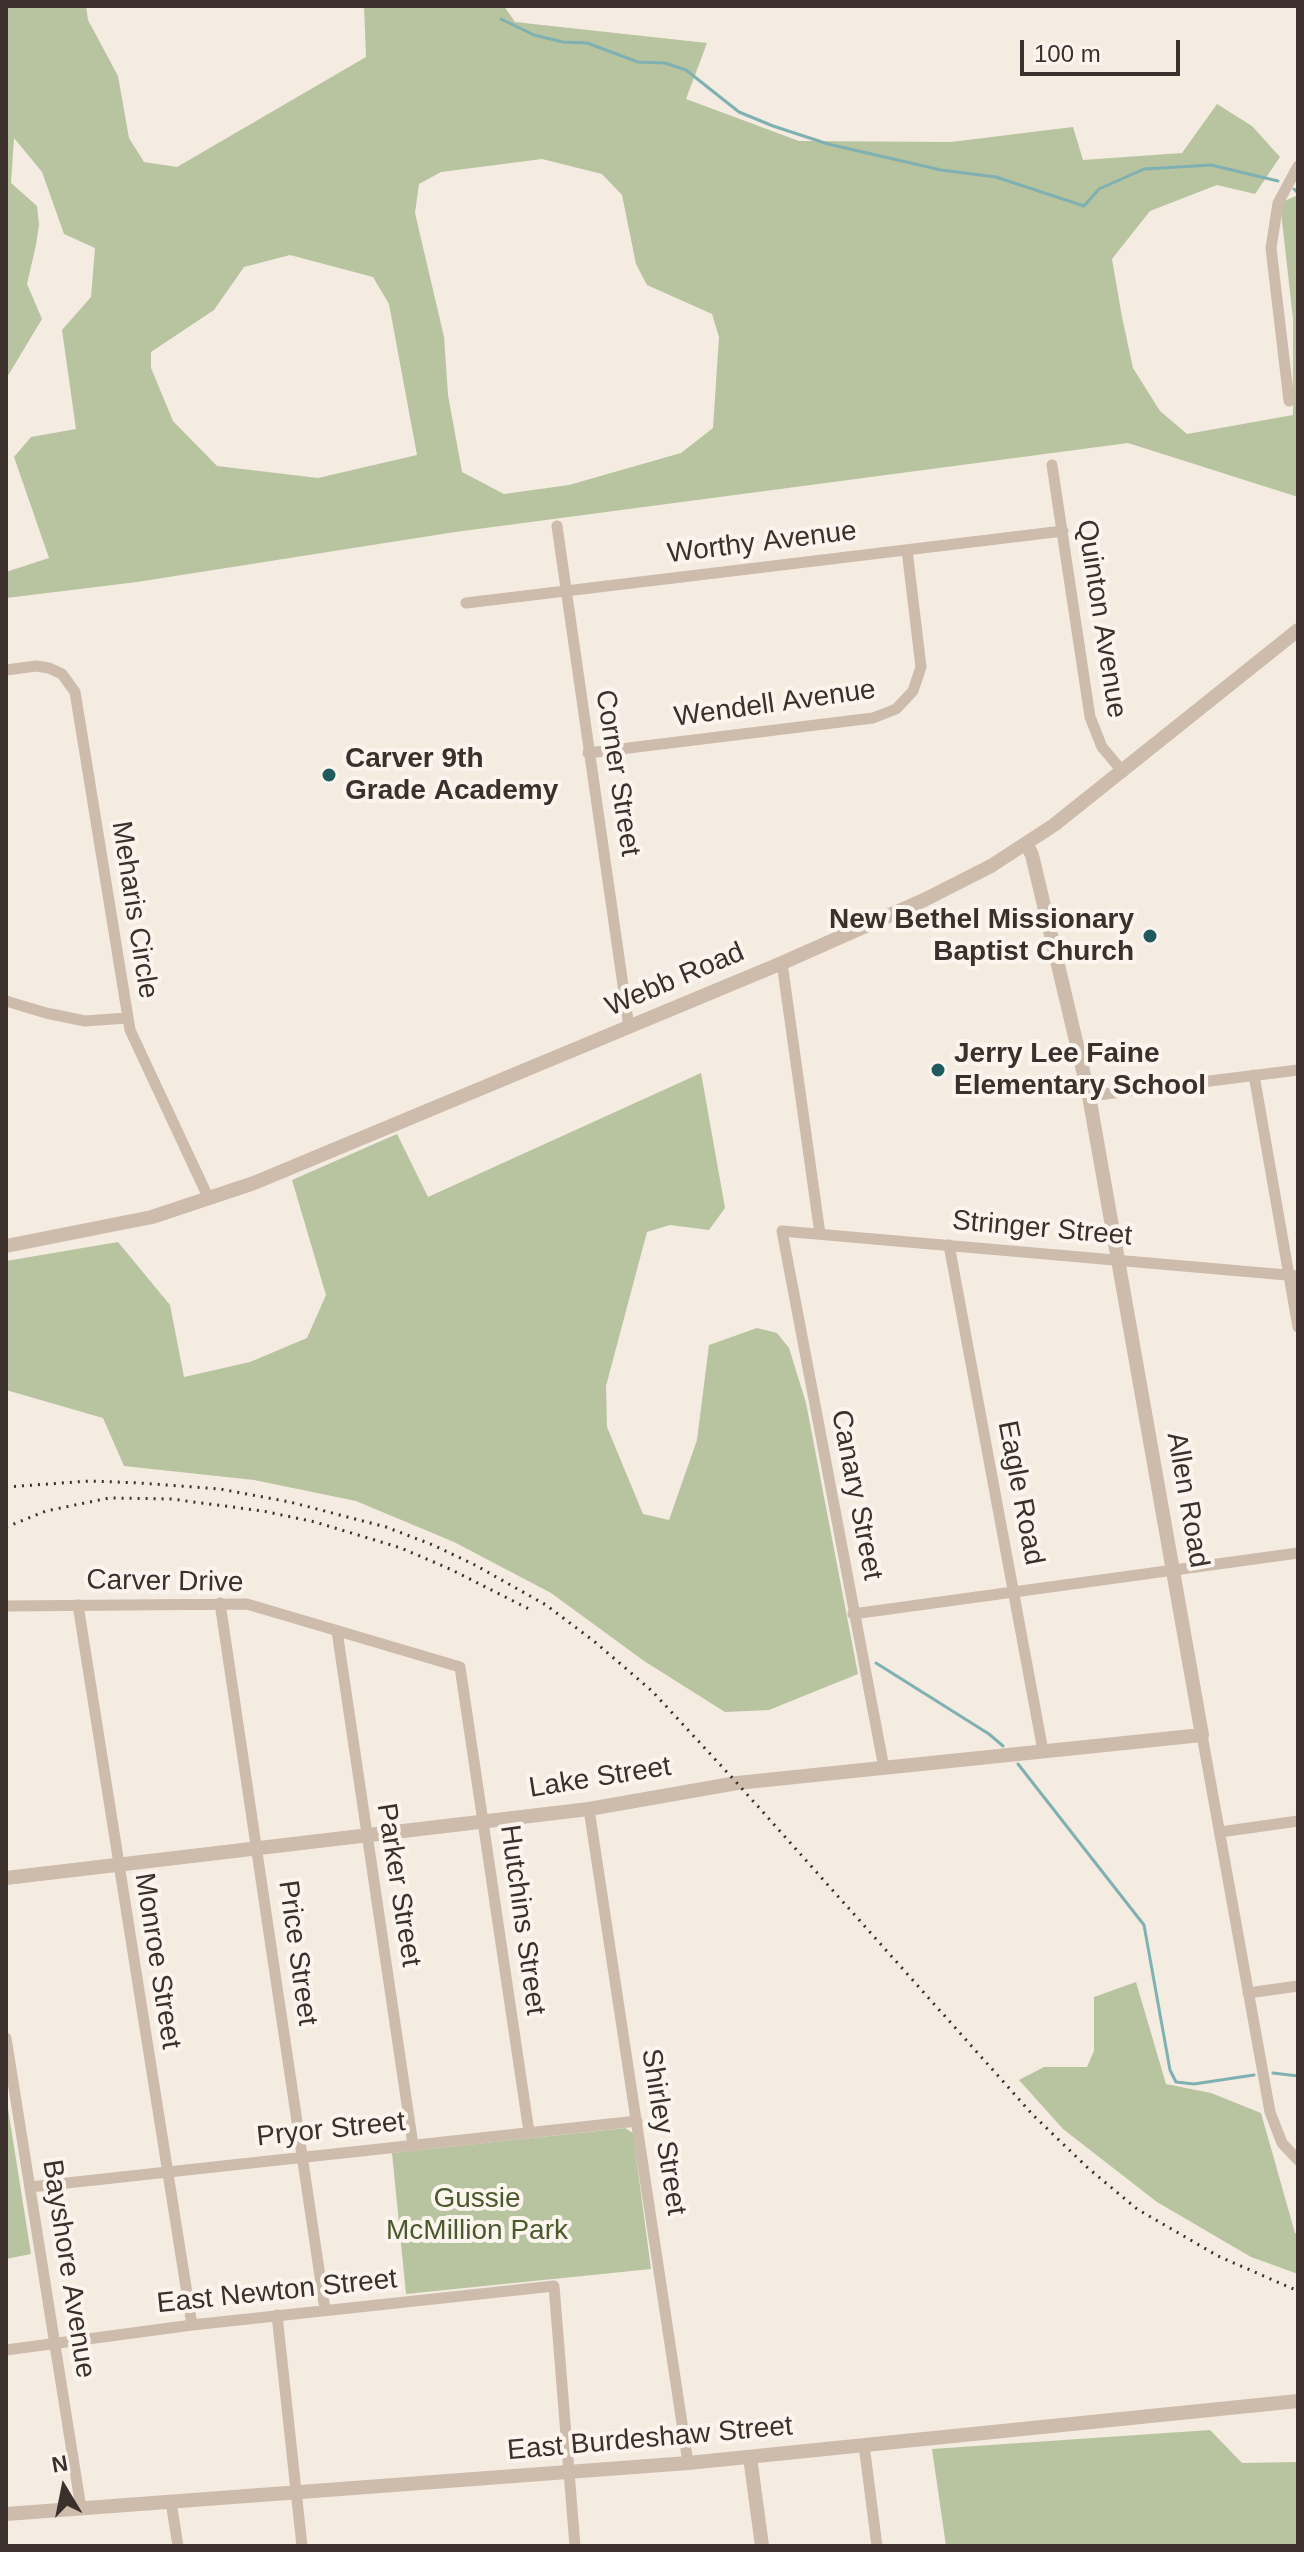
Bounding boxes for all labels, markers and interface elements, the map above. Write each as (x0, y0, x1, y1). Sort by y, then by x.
scale bar (1024, 24, 1184, 74)
text: 100 m (1034, 40, 1101, 67)
street label: Worthy Avenue (665, 515, 859, 571)
street label: Quinton Avenue (1069, 517, 1133, 721)
street label: Wendell Avenue (672, 673, 878, 735)
street label: Corner Street (587, 687, 647, 859)
place label: Carver 9th Grade Academy (345, 742, 558, 808)
marker: Carver 9th Grade Academy (320, 766, 338, 784)
street label: Meharis Circle (103, 819, 165, 1001)
place label: New Bethel Missionary Baptist Church (829, 903, 1134, 969)
marker: New Bethel Missionary Baptist Church (1141, 927, 1159, 945)
street label: Webb Road (601, 936, 749, 1024)
place label: Jerry Lee Faine Elementary School (954, 1037, 1206, 1103)
marker: Jerry Lee Faine Elementary School (929, 1061, 947, 1079)
street label: Stringer Street (951, 1204, 1133, 1254)
street label: Canary Street (823, 1407, 889, 1583)
street label: Eagle Road (990, 1418, 1050, 1568)
street label: Allen Road (1159, 1430, 1215, 1570)
street label: Carver Drive (86, 1564, 244, 1600)
street label: Lake Street (527, 1750, 673, 1806)
street label: Parker Street (369, 1801, 427, 1969)
street label: Hutchins Street (492, 1823, 552, 2017)
street label: Monroe Street (127, 1871, 187, 2051)
street label: Price Street (270, 1878, 324, 2028)
street label: Shirley Street (633, 2046, 693, 2218)
street label: Pryor Street (255, 2105, 407, 2155)
street label: Bayshore Avenue (34, 2157, 102, 2381)
park label: Gussie McMillion Park (386, 2182, 568, 2248)
street label: East Newton Street (155, 2263, 399, 2321)
street label: East Burdeshaw Street (506, 2410, 794, 2468)
north arrow (24, 2448, 104, 2528)
text: N (50, 2450, 70, 2478)

